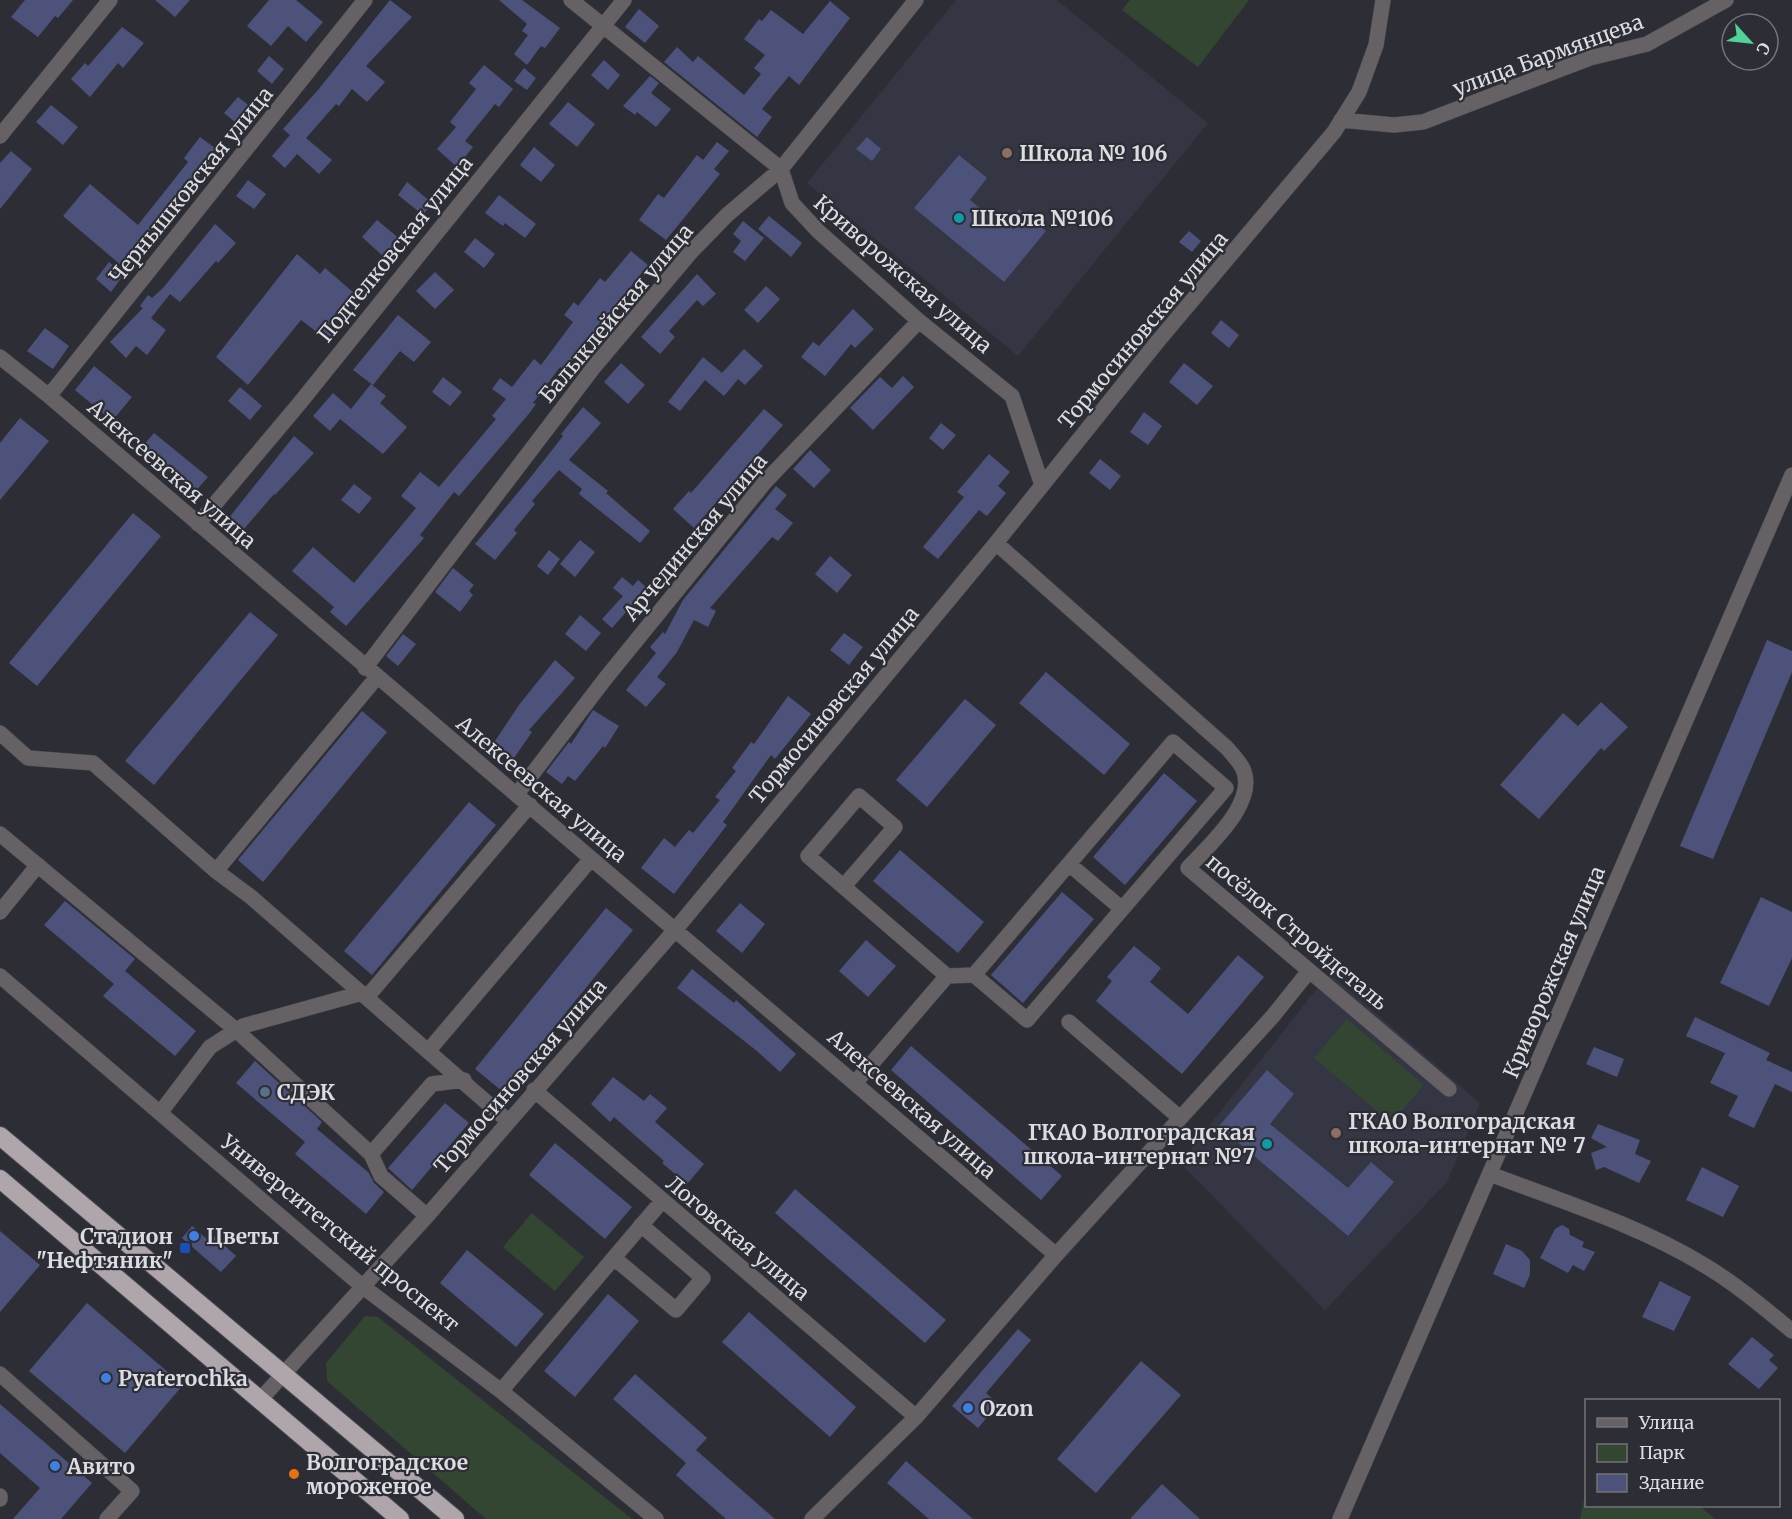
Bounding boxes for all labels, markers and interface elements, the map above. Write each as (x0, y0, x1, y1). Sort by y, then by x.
street label: улица Бармянцева (1449, 8, 1647, 102)
north arrow (1720, 12, 1780, 72)
text: С (1752, 40, 1775, 58)
street label: Чернышковская улица (103, 81, 279, 289)
place label: Школа № 106 (1019, 140, 1168, 167)
marker: Школа № 106 (1000, 146, 1014, 160)
street label: Подтелковская улица (311, 150, 479, 348)
street label: Криворожская улица (808, 189, 998, 359)
place label: Школа №106 (971, 205, 1114, 232)
marker: Школа №106 (952, 211, 966, 225)
street label: Балыклейская улица (533, 218, 699, 408)
street label: Тормосиновская улица (1052, 226, 1234, 434)
street label: Алексеевская улица (82, 393, 262, 554)
street label: Арчединская улица (616, 448, 773, 627)
street label: Тормосиновская улица (743, 601, 925, 809)
street label: Алексеевская улица (450, 709, 633, 868)
street label: посёлок Стройдеталь (1201, 848, 1394, 1016)
street label: Криворожская улица (1497, 862, 1611, 1082)
street label: Тормосиновская улица (428, 973, 612, 1179)
street label: Алексеевская улица (822, 1023, 1002, 1184)
place label: СДЭК (277, 1079, 336, 1106)
marker: СДЭК (258, 1085, 272, 1099)
place label: ГКАО Волгоградская школа-интернат № 7 (1348, 1108, 1585, 1159)
place label: ГКАО Волгоградская школа-интернат №7 (1023, 1119, 1255, 1170)
marker: ГКАО Волгоградская школа-интернат № 7 (1329, 1126, 1343, 1140)
street label: Университетский проспект (214, 1128, 465, 1338)
marker: ГКАО Волгоградская школа-интернат №7 (1260, 1137, 1274, 1151)
street label: Логовская улица (661, 1170, 815, 1306)
place label: Стадион "Нефтяник" (36, 1223, 173, 1274)
place label: Цветы (206, 1223, 279, 1250)
marker: Цветы (187, 1229, 201, 1243)
marker: Стадион "Нефтяник" (178, 1241, 192, 1255)
place label: Pyaterochka (118, 1365, 248, 1392)
marker: Pyaterochka (99, 1371, 113, 1385)
place label: Ozon (980, 1395, 1034, 1422)
legend (1585, 1399, 1780, 1507)
marker: Ozon (961, 1401, 975, 1415)
text: Улица (1638, 1411, 1694, 1434)
text: Парк (1639, 1441, 1685, 1464)
place label: Волгоградское мороженое (306, 1449, 468, 1500)
place label: Авито (66, 1453, 135, 1480)
marker: Авито (48, 1459, 62, 1473)
marker: Волгоградское мороженое (287, 1467, 301, 1481)
text: Здание (1639, 1471, 1704, 1494)

